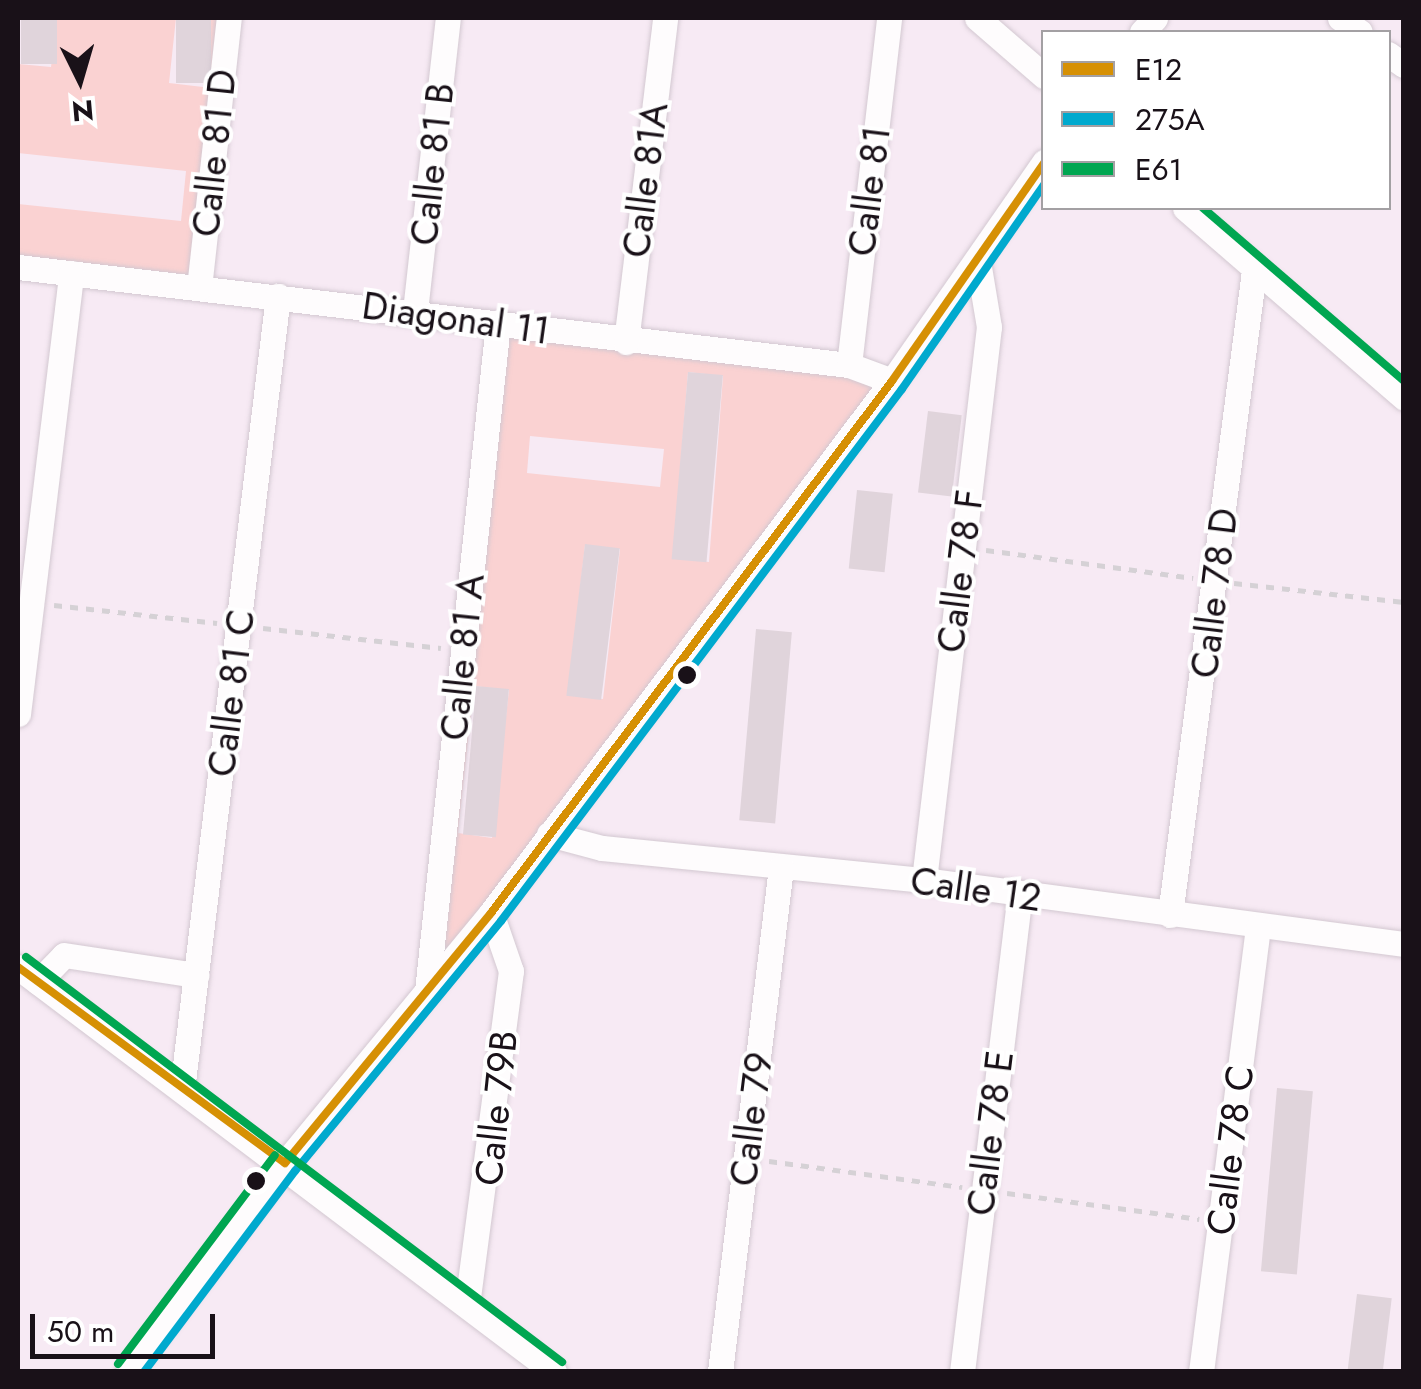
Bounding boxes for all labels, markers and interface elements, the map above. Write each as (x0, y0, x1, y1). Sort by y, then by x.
north arrow (30, 30, 130, 130)
legend (1041, 30, 1391, 210)
text: E12 (1135, 48, 1182, 91)
street label: Calle 81 D (183, 67, 245, 239)
street label: Calle 81 B (401, 80, 463, 248)
text: N (70, 89, 96, 132)
text: 275A (1135, 98, 1205, 141)
street label: Calle 81A (613, 100, 677, 260)
street label: Calle 81 (838, 123, 900, 259)
text: E61 (1135, 148, 1182, 191)
street label: Diagonal 11 (359, 282, 553, 354)
street label: Calle 78 F (927, 487, 993, 655)
street label: Calle 78 D (1181, 506, 1247, 680)
street label: Calle 81 A (431, 572, 493, 742)
street label: Calle 81 C (198, 607, 264, 779)
unlabelled marker (677, 665, 697, 685)
street label: Calle 12 (908, 857, 1044, 921)
street label: Calle 79B (465, 1028, 527, 1188)
street label: Calle 78 E (957, 1048, 1023, 1218)
street label: Calle 79 (720, 1049, 782, 1189)
street label: Calle 78 C (1197, 1062, 1263, 1238)
unlabelled marker (246, 1171, 266, 1191)
scale bar (35, 1294, 220, 1356)
text: 50 m (47, 1310, 114, 1353)

